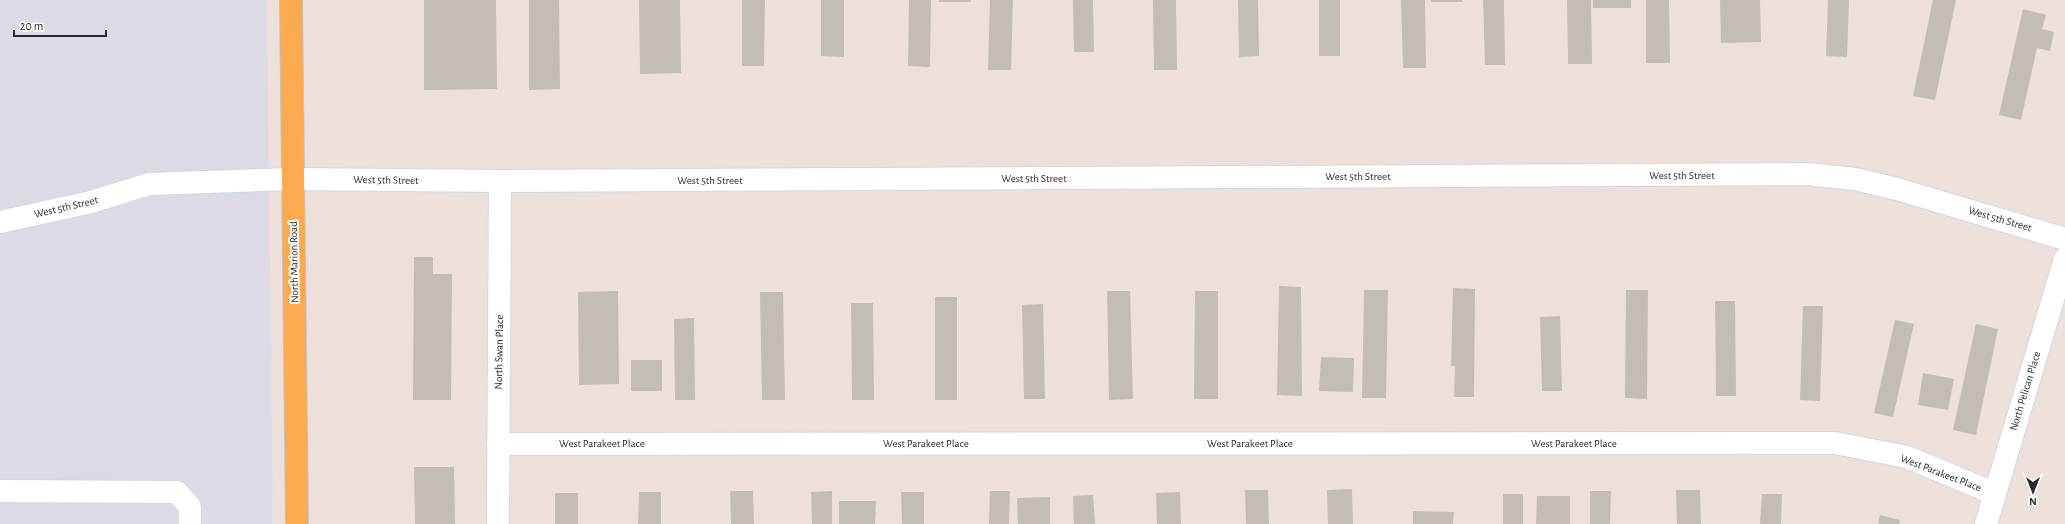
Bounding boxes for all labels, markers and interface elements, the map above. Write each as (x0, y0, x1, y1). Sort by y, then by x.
scale bar (14, 12, 106, 38)
text: 20 m (20, 20, 43, 32)
street label: West 5th Street (1649, 170, 1715, 181)
street label: West 5th Street (1325, 171, 1391, 182)
street label: West 5th Street (1001, 173, 1067, 184)
street label: West 5th Street (353, 174, 419, 186)
street label: West 5th Street (677, 175, 743, 186)
street label: West 5th Street (33, 194, 100, 220)
street label: West 5th Street (1967, 205, 2033, 233)
street label: North Marion Road (288, 221, 300, 303)
street label: North Swan Place (493, 315, 505, 389)
street label: North Pelican Place (2008, 350, 2042, 432)
street label: West Parakeet Place (559, 438, 645, 449)
street label: West Parakeet Place (883, 438, 969, 449)
street label: West Parakeet Place (1207, 438, 1293, 449)
street label: West Parakeet Place (1531, 438, 1617, 449)
street label: West Parakeet Place (1899, 452, 1983, 494)
north arrow (2013, 472, 2053, 512)
text: N (2029, 496, 2037, 507)

